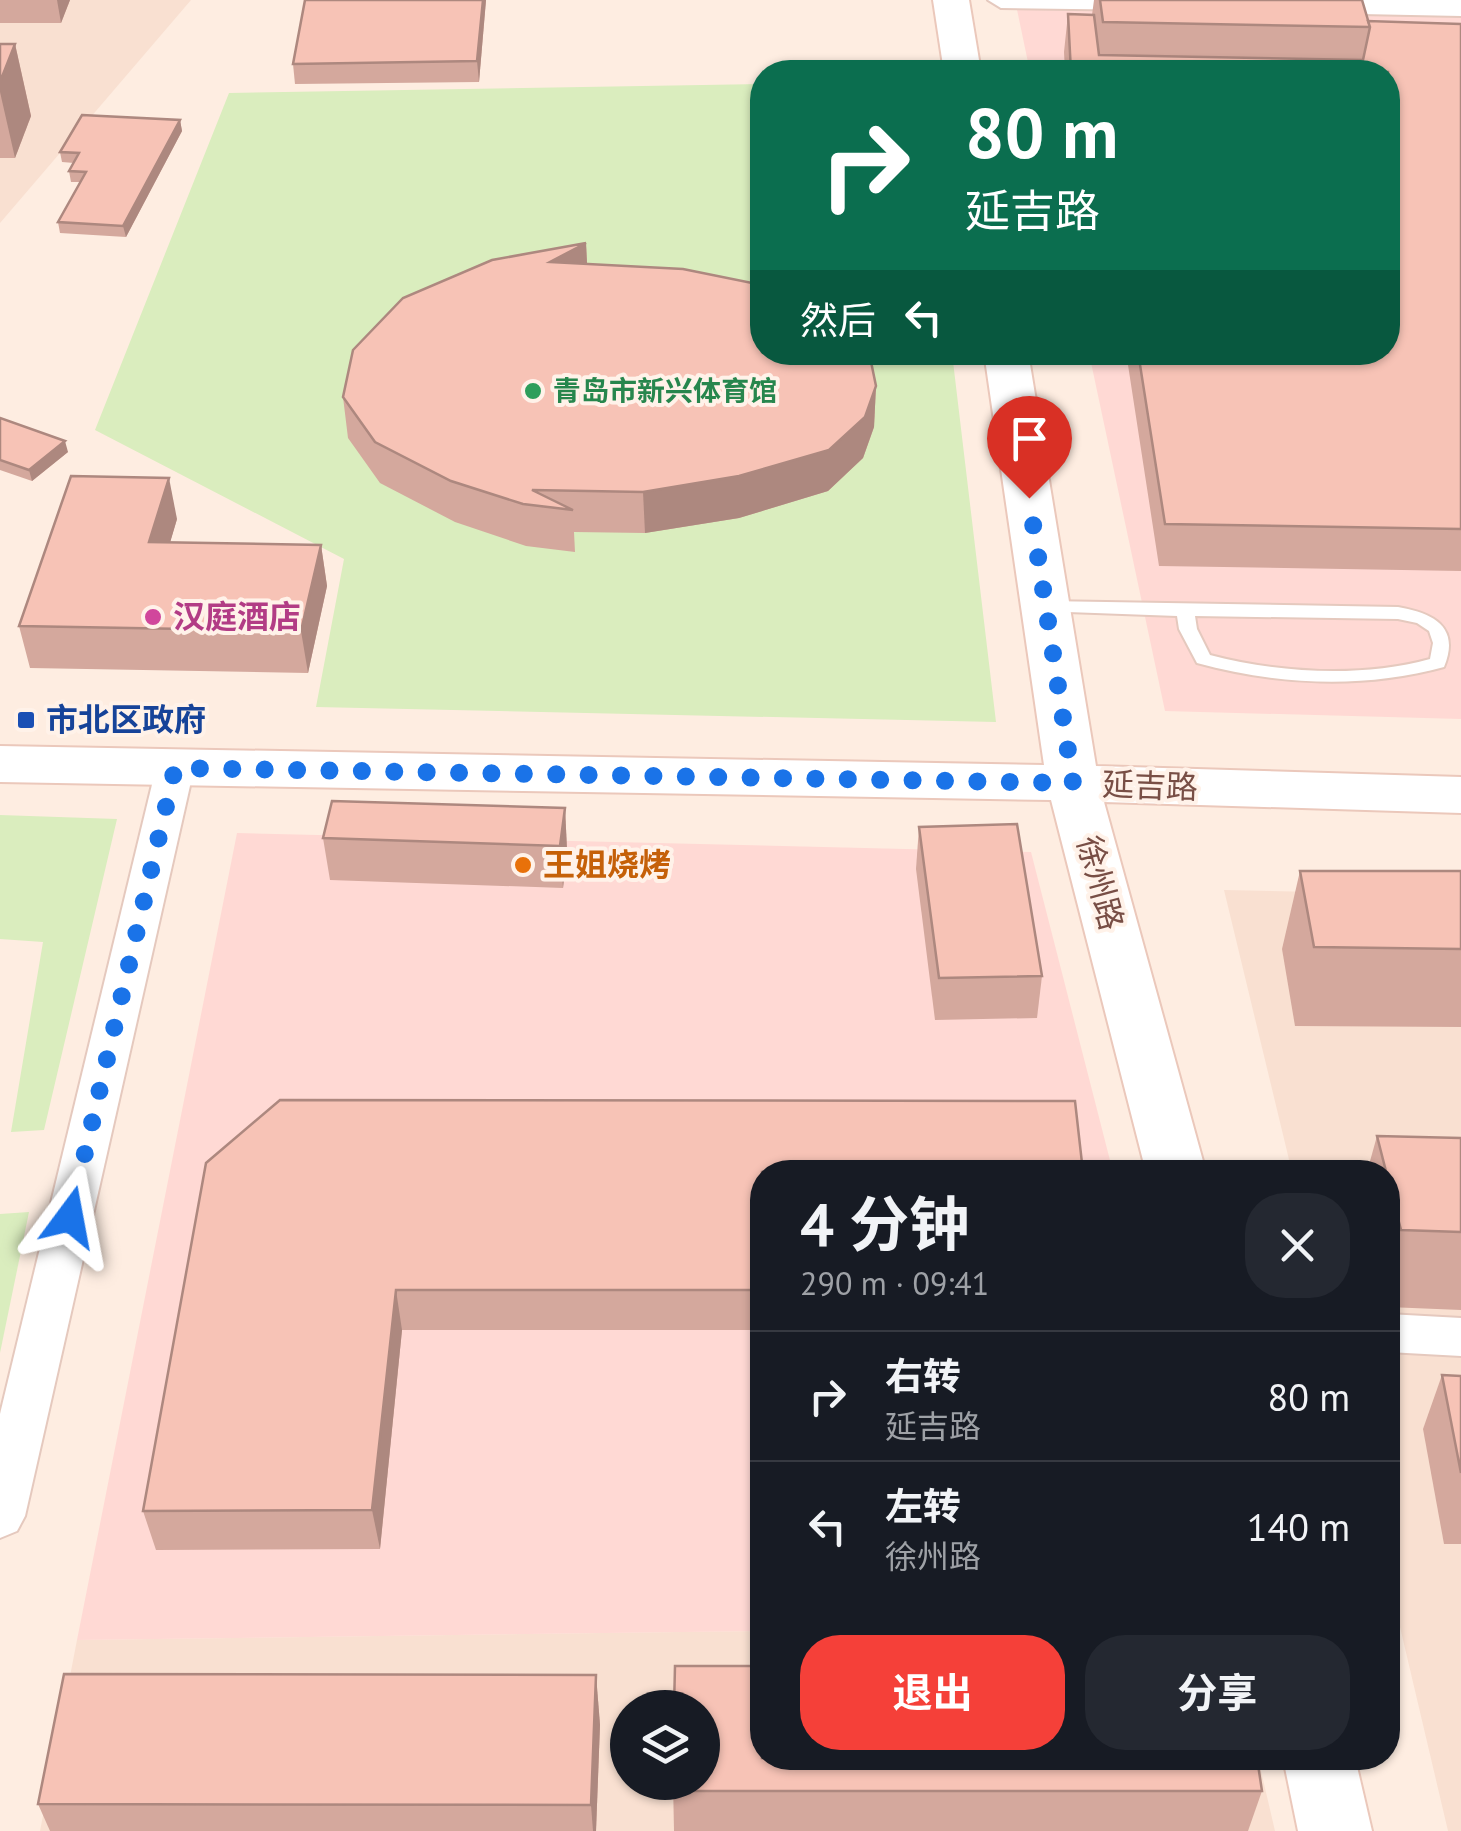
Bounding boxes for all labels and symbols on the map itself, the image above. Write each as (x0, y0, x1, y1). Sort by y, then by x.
place label: 青岛市新兴体育馆 (553, 372, 777, 409)
marker: 青岛市新兴体育馆 (522, 380, 544, 402)
pin (987, 396, 1072, 499)
place label: 汉庭酒店 (173, 595, 301, 637)
marker: 汉庭酒店 (142, 606, 164, 628)
place label: 市北区政府 (46, 698, 206, 740)
marker: 市北区政府 (15, 709, 37, 731)
street label: 延吉路 (1101, 762, 1199, 808)
street label: 徐州路 (1068, 831, 1134, 935)
place label: 王姐烧烤 (543, 843, 671, 885)
marker: 王姐烧烤 (512, 854, 534, 876)
position arrow (18, 1165, 122, 1269)

